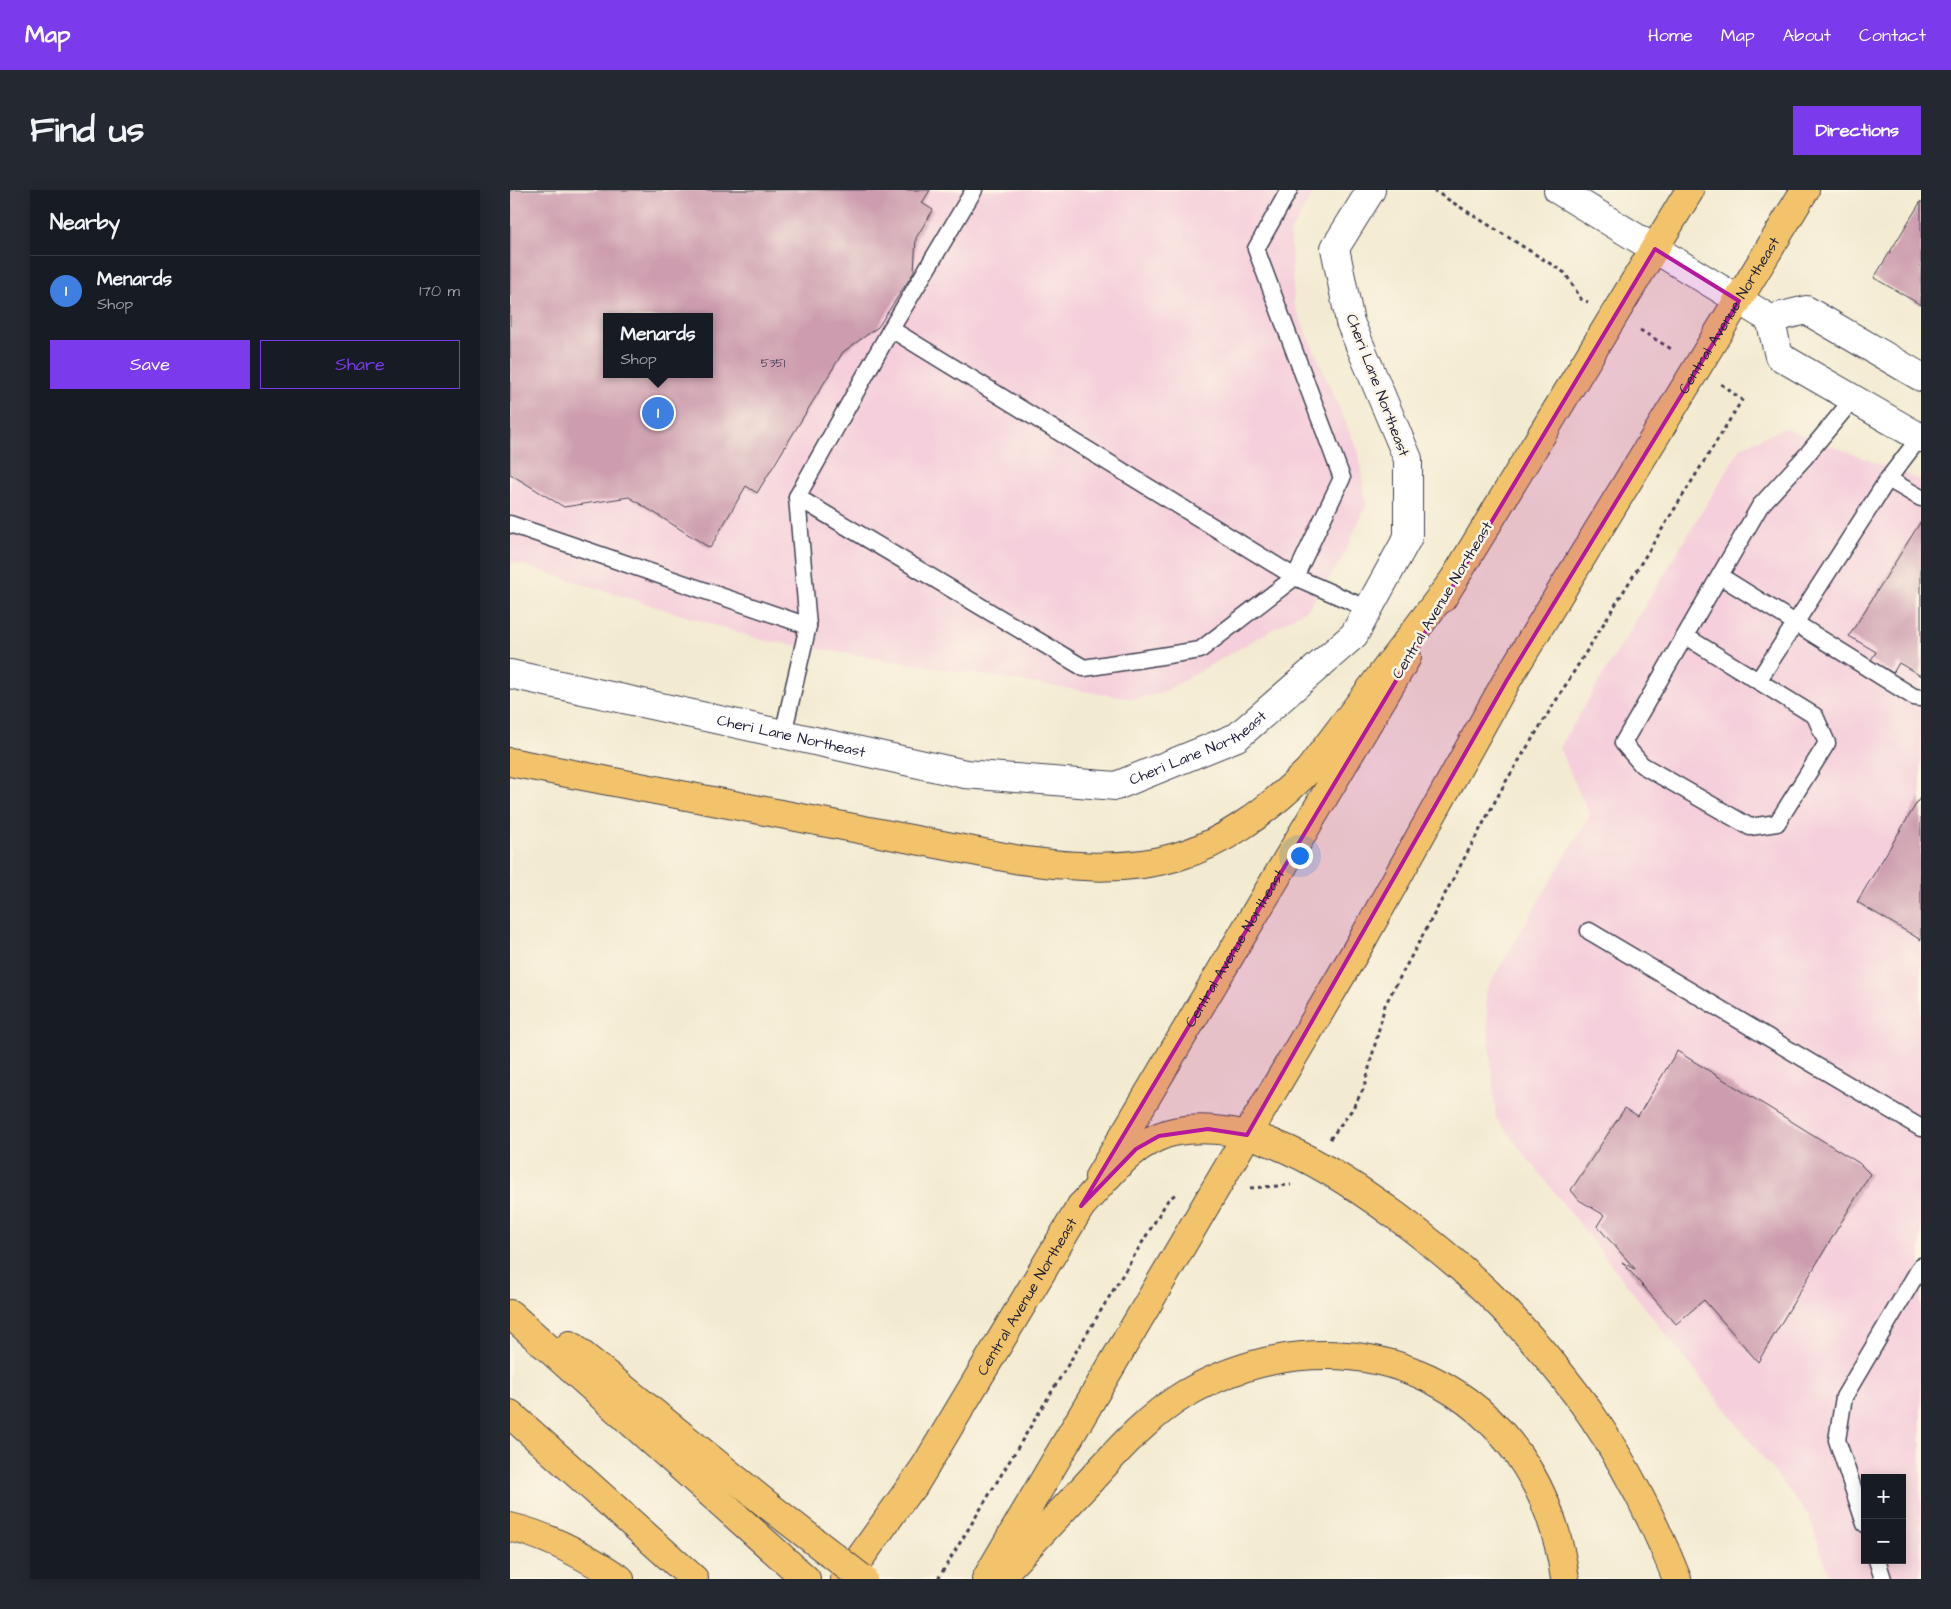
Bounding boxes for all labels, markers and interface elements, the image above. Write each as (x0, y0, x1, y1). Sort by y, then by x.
text: Map (25, 18, 70, 52)
text: Home (1648, 23, 1693, 48)
text: Map (1721, 23, 1755, 48)
text: About (1783, 23, 1831, 48)
text: Contact (1859, 23, 1926, 48)
text: Find us (30, 106, 144, 155)
button: Directions (1793, 106, 1921, 155)
text: Nearby (50, 208, 120, 237)
street label: Central Avenue Northeast (1673, 233, 1785, 398)
text: Menards (97, 266, 172, 293)
text: 1 (65, 280, 67, 302)
text: 170 m (419, 280, 460, 302)
text: Shop (97, 293, 133, 315)
street label: Cheri Lane Northeast (1341, 311, 1414, 460)
popup (603, 313, 713, 378)
text: Menards (621, 321, 695, 348)
button: Save (50, 340, 250, 389)
button: Share (260, 340, 460, 389)
text: Shop (621, 348, 657, 370)
house number: 5351 (761, 355, 786, 372)
pin: 1 (642, 394, 674, 432)
street label: Central Avenue Northeast (1387, 518, 1498, 683)
street label: Cheri Lane Northeast (1126, 706, 1271, 791)
street label: Cheri Lane Northeast (715, 710, 867, 763)
your location (1287, 843, 1313, 869)
street label: Central Avenue Northeast (1180, 865, 1290, 1031)
street label: Central Avenue Northeast (972, 1214, 1083, 1380)
map controls (1861, 1474, 1906, 1564)
button: + (1861, 1474, 1906, 1519)
button: − (1861, 1519, 1906, 1564)

